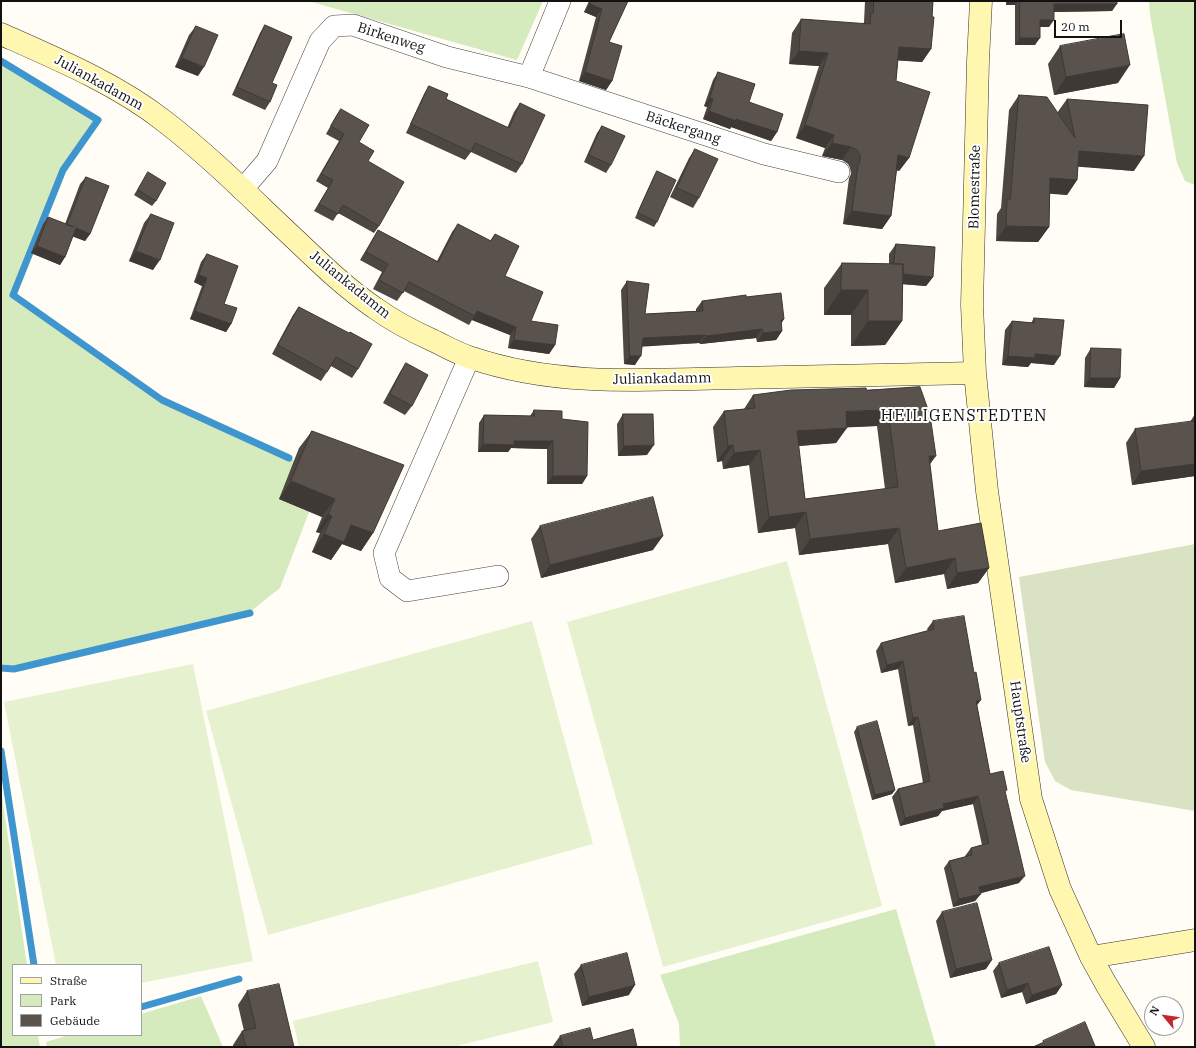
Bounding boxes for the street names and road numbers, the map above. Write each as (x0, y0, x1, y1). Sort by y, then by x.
street label: Birkenweg (355, 19, 427, 57)
street label: Juliankadamm (52, 52, 146, 114)
street label: Bäckergang (643, 108, 723, 148)
street label: Blomestraße (966, 145, 984, 229)
street label: Juliankadamm (306, 247, 394, 323)
street label: Juliankadamm (612, 370, 712, 388)
street label: Hauptstraße (1006, 680, 1034, 764)

